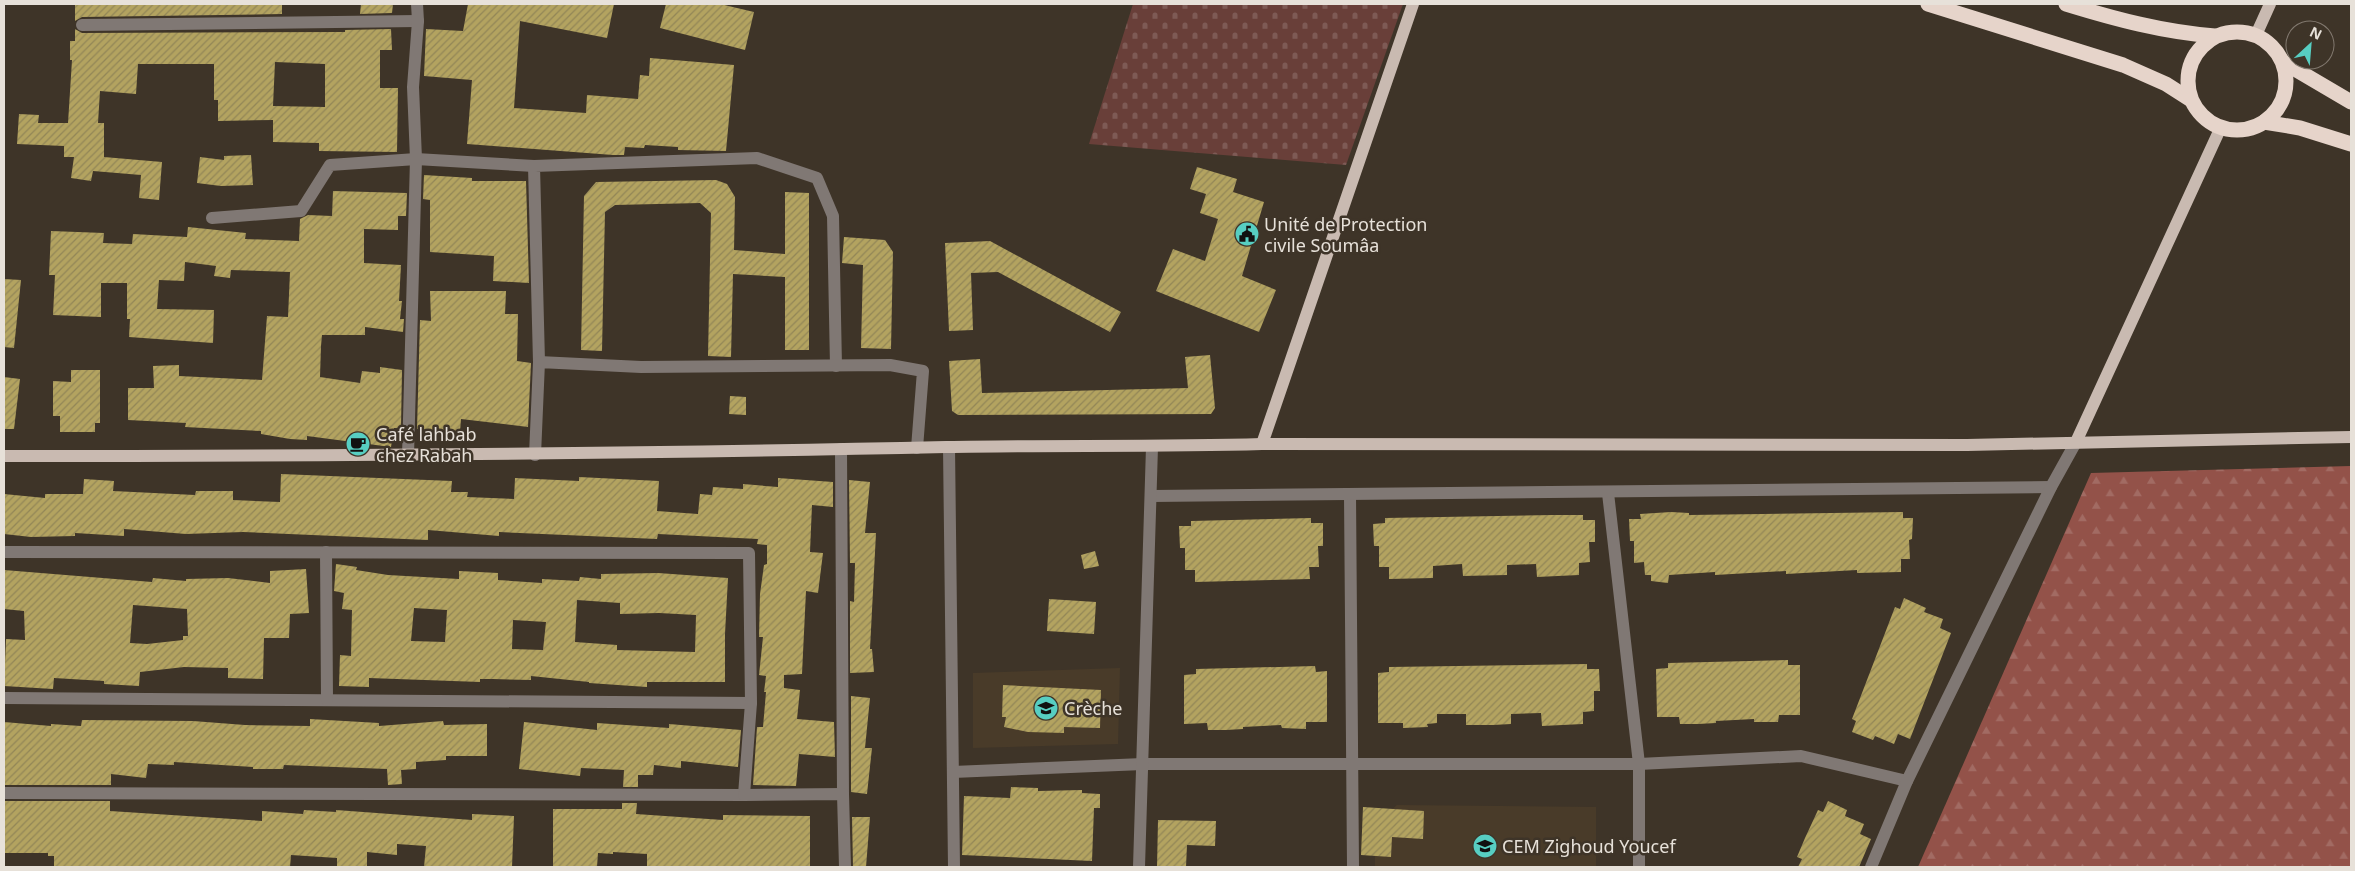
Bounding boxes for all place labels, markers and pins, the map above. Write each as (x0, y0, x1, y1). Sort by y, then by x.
place label: Unité de Protection civile Soumâa (1264, 212, 1427, 257)
public building icon: Unité de Protection civile Soumâa (1234, 221, 1260, 247)
place label: Café lahbab chez Rabah (376, 422, 477, 467)
cafe icon: Café lahbab chez Rabah (345, 431, 371, 457)
school or university icon: Crèche (1033, 695, 1059, 721)
place label: Crèche (1064, 696, 1123, 720)
school or university icon: CEM Zighoud Youcef (1472, 833, 1498, 859)
place label: CEM Zighoud Youcef (1502, 834, 1676, 858)

